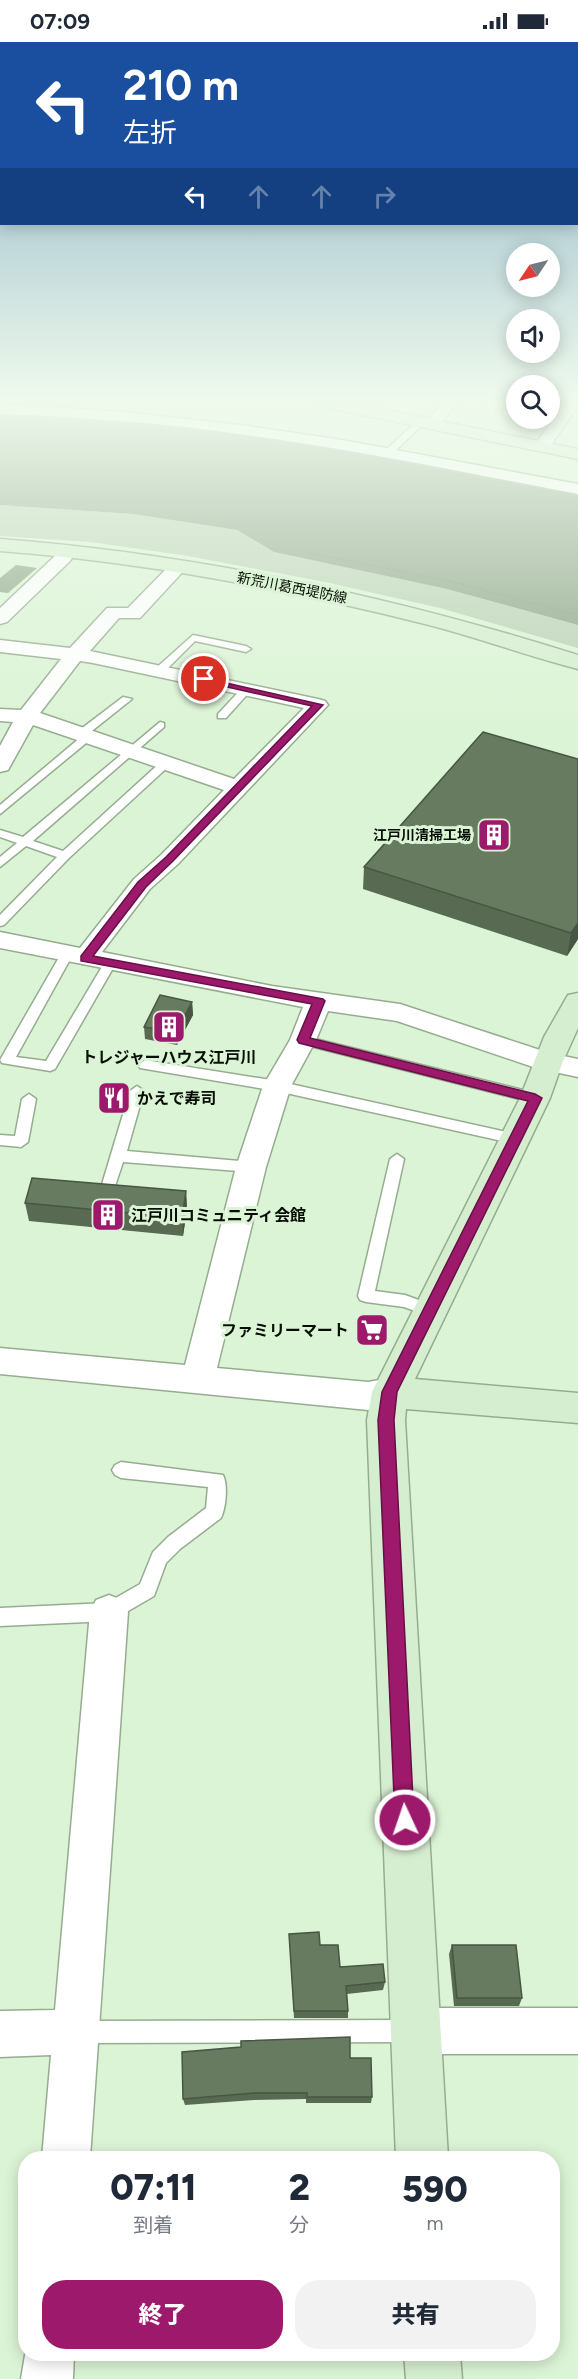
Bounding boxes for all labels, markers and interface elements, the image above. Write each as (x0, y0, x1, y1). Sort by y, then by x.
text: 07:09 (30, 8, 90, 35)
text: 210 m (123, 60, 239, 111)
icon: left (24, 66, 102, 144)
text: 左折 (123, 116, 177, 149)
icon: left (179, 180, 212, 213)
icon: ahead (242, 180, 275, 213)
icon: ahead (305, 180, 338, 213)
icon: right (368, 180, 401, 213)
north arrow (506, 243, 560, 297)
map controls (506, 243, 560, 429)
button: sound (506, 309, 560, 363)
button: search (506, 375, 560, 429)
street label: 新荒川葛西堤防線 (235, 569, 349, 607)
pin (178, 653, 229, 704)
icon: arrive (187, 662, 220, 695)
building icon: 江戸川清掃工場 (476, 817, 512, 853)
place label: 江戸川清掃工場 (373, 827, 471, 844)
building icon: トレジャーハウス江戸川 (151, 1009, 187, 1045)
place label: トレジャーハウス江戸川 (82, 1048, 256, 1067)
restaurant icon: かえで寿司 (96, 1080, 132, 1116)
place label: かえで寿司 (137, 1089, 217, 1108)
building icon: 江戸川コミュニティ会館 (90, 1197, 126, 1233)
place label: 江戸川コミュニティ会館 (131, 1206, 306, 1225)
supermarket icon: ファミリーマート (354, 1312, 390, 1348)
place label: ファミリーマート (221, 1321, 349, 1340)
position arrow (373, 1788, 437, 1852)
text: 07:11 (110, 2166, 196, 2209)
text: 2 (289, 2166, 310, 2209)
text: 590 (402, 2168, 468, 2211)
text: m (426, 2211, 443, 2235)
text: 到着 (133, 2213, 173, 2237)
text: 分 (289, 2213, 309, 2237)
button: 終了 (42, 2280, 283, 2349)
button: 共有 (295, 2280, 536, 2349)

